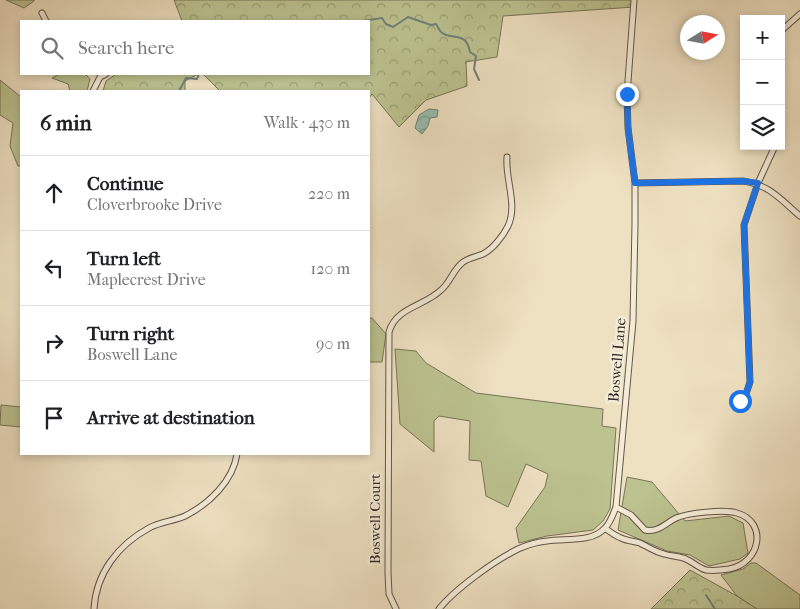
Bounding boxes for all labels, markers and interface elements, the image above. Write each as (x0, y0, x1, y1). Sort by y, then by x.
north arrow (680, 15, 725, 60)
map controls (740, 15, 785, 150)
button: + (740, 15, 785, 60)
search box (20, 20, 370, 75)
icon: search (38, 34, 66, 62)
text: Search here (78, 37, 174, 59)
button: − (740, 60, 785, 105)
route end (616, 83, 639, 106)
button: layers (740, 105, 785, 150)
text: 6 min (40, 111, 92, 135)
text: Walk · 430 m (264, 113, 350, 132)
text: Continue (87, 173, 163, 195)
icon: ahead (40, 179, 68, 207)
text: 220 m (308, 184, 350, 203)
text: Cloverbrooke Drive (87, 195, 222, 214)
text: Turn left (87, 248, 161, 270)
icon: left (40, 254, 68, 282)
text: 120 m (311, 259, 350, 278)
text: Maplecrest Drive (87, 270, 206, 289)
street label: Boswell Lane (604, 316, 630, 403)
text: Turn right (87, 323, 174, 345)
icon: right (40, 329, 68, 357)
text: 90 m (316, 334, 350, 353)
text: Boswell Lane (87, 345, 177, 364)
route start (729, 390, 752, 413)
icon: arrive (40, 404, 68, 432)
text: Arrive at destination (87, 407, 255, 429)
street label: Boswell Court (366, 473, 384, 564)

